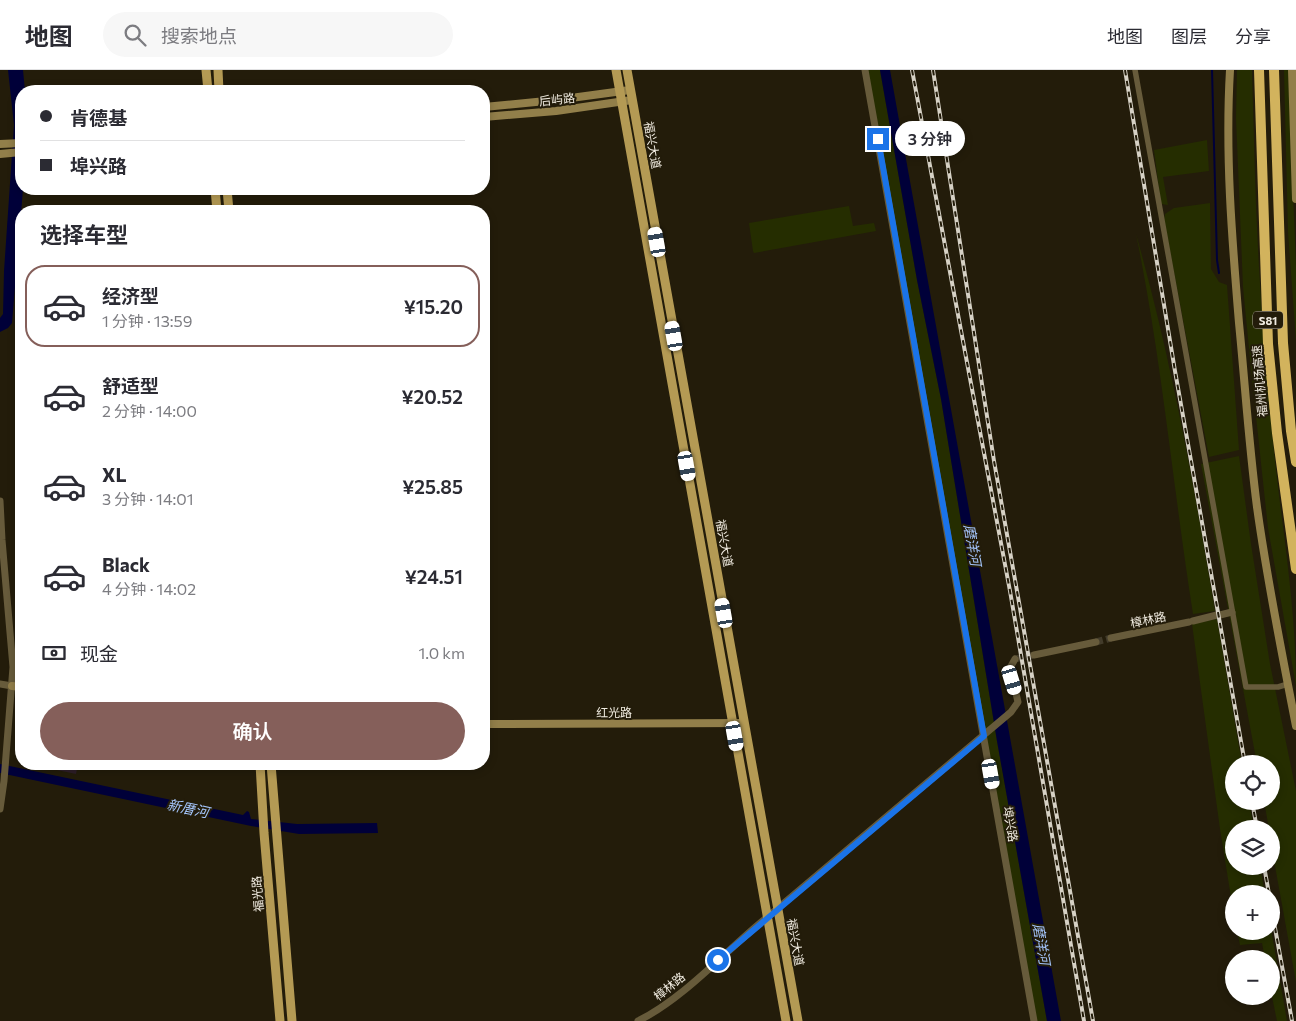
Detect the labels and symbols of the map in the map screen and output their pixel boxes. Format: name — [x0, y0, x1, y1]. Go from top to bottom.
street label: 后屿路 — [538, 90, 576, 108]
street label: 福兴大道 — [642, 120, 664, 170]
callout: 3 分钟 — [896, 122, 966, 156]
route end — [867, 128, 889, 150]
car — [647, 226, 666, 258]
road number: S81 — [1253, 312, 1283, 328]
car — [664, 320, 683, 352]
street label: 福州机场高速 — [1249, 345, 1269, 417]
car — [677, 450, 696, 482]
street label: 福兴大道 — [714, 518, 736, 568]
water label: 磨洋河 — [961, 523, 986, 570]
car — [714, 597, 733, 629]
street label: 樟林路 — [1129, 608, 1167, 630]
car — [1000, 663, 1023, 697]
street label: 红光路 — [596, 705, 632, 719]
car — [725, 720, 744, 752]
car — [981, 758, 1000, 790]
water label: 新厝河 — [166, 795, 213, 821]
street label: 埠兴路 — [1001, 805, 1021, 843]
street label: 福光路 — [248, 875, 266, 913]
street label: 福兴大道 — [785, 917, 807, 967]
water label: 磨洋河 — [1030, 922, 1055, 969]
route start — [707, 949, 729, 971]
street label: 樟林路 — [651, 969, 687, 1003]

